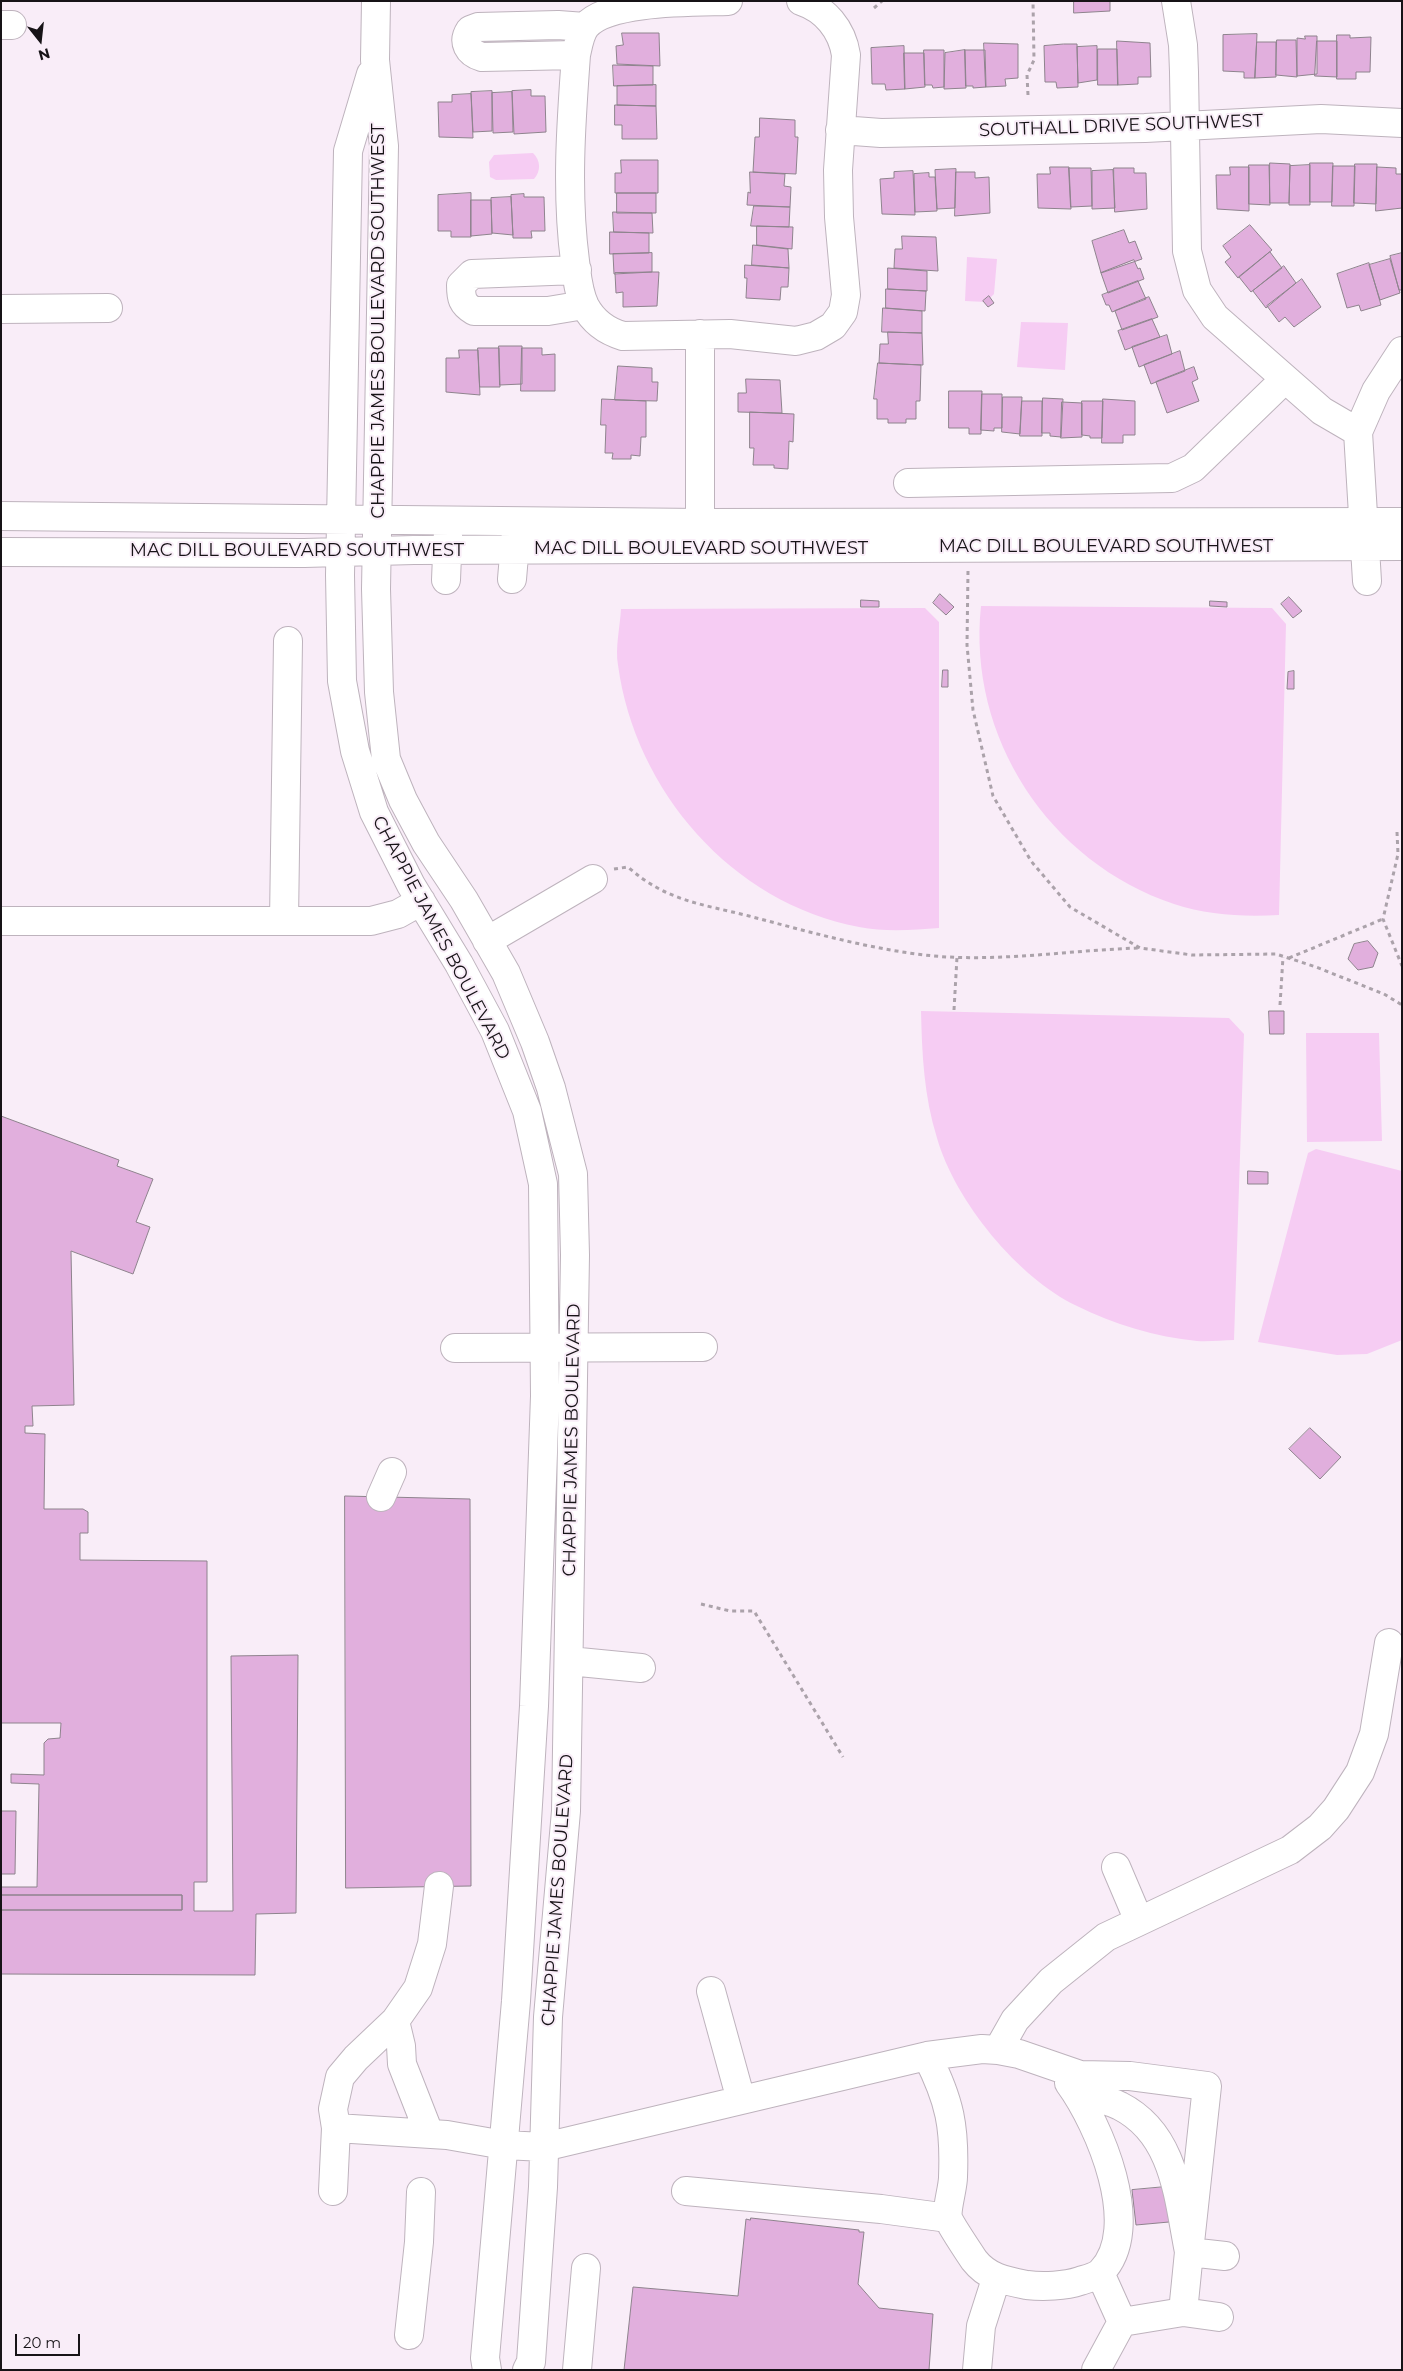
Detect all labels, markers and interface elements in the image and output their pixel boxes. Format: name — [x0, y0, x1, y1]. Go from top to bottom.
north arrow — [15, 15, 65, 65]
text: N — [36, 44, 52, 65]
street label: SOUTHALL DRIVE SOUTHWEST — [979, 110, 1263, 142]
street label: CHAPPIE JAMES BOULEVARD SOUTHWEST — [368, 123, 390, 519]
street label: MAC DILL BOULEVARD SOUTHWEST — [939, 536, 1273, 558]
street label: MAC DILL BOULEVARD SOUTHWEST — [534, 538, 868, 560]
street label: MAC DILL BOULEVARD SOUTHWEST — [130, 540, 464, 562]
street label: CHAPPIE JAMES BOULEVARD — [367, 813, 515, 1063]
street label: CHAPPIE JAMES BOULEVARD — [559, 1303, 585, 1577]
street label: CHAPPIE JAMES BOULEVARD — [538, 1753, 578, 2027]
scale bar — [18, 2324, 82, 2356]
text: 20 m — [23, 2333, 61, 2352]

